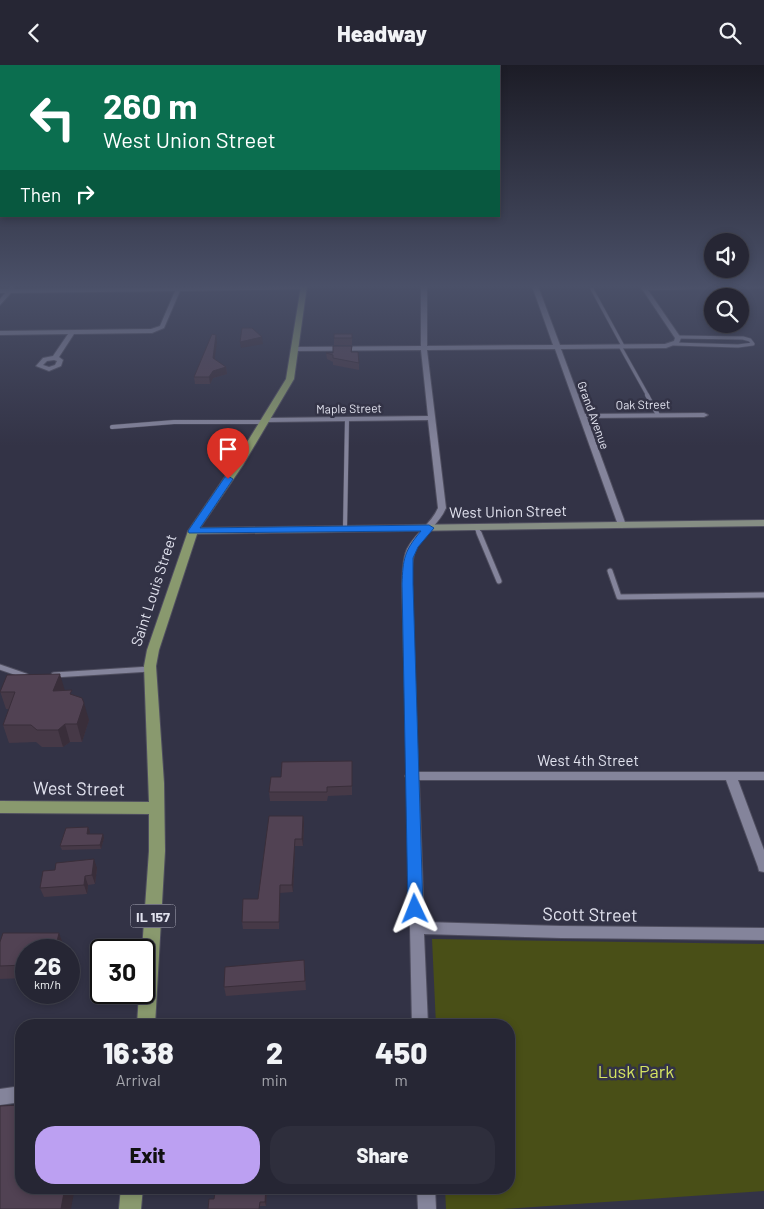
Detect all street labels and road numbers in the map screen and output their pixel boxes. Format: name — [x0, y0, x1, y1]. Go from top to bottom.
street label: Grand Avenue — [575, 379, 613, 451]
street label: Oak Street — [616, 397, 670, 411]
street label: Maple Street — [316, 400, 382, 416]
street label: West Union Street — [449, 501, 567, 521]
street label: Saint Louis Street — [126, 532, 180, 648]
street label: West 4th Street — [537, 751, 639, 769]
street label: West Street — [33, 776, 125, 800]
street label: Scott Street — [542, 902, 638, 926]
road number: IL 157 — [130, 904, 176, 927]

